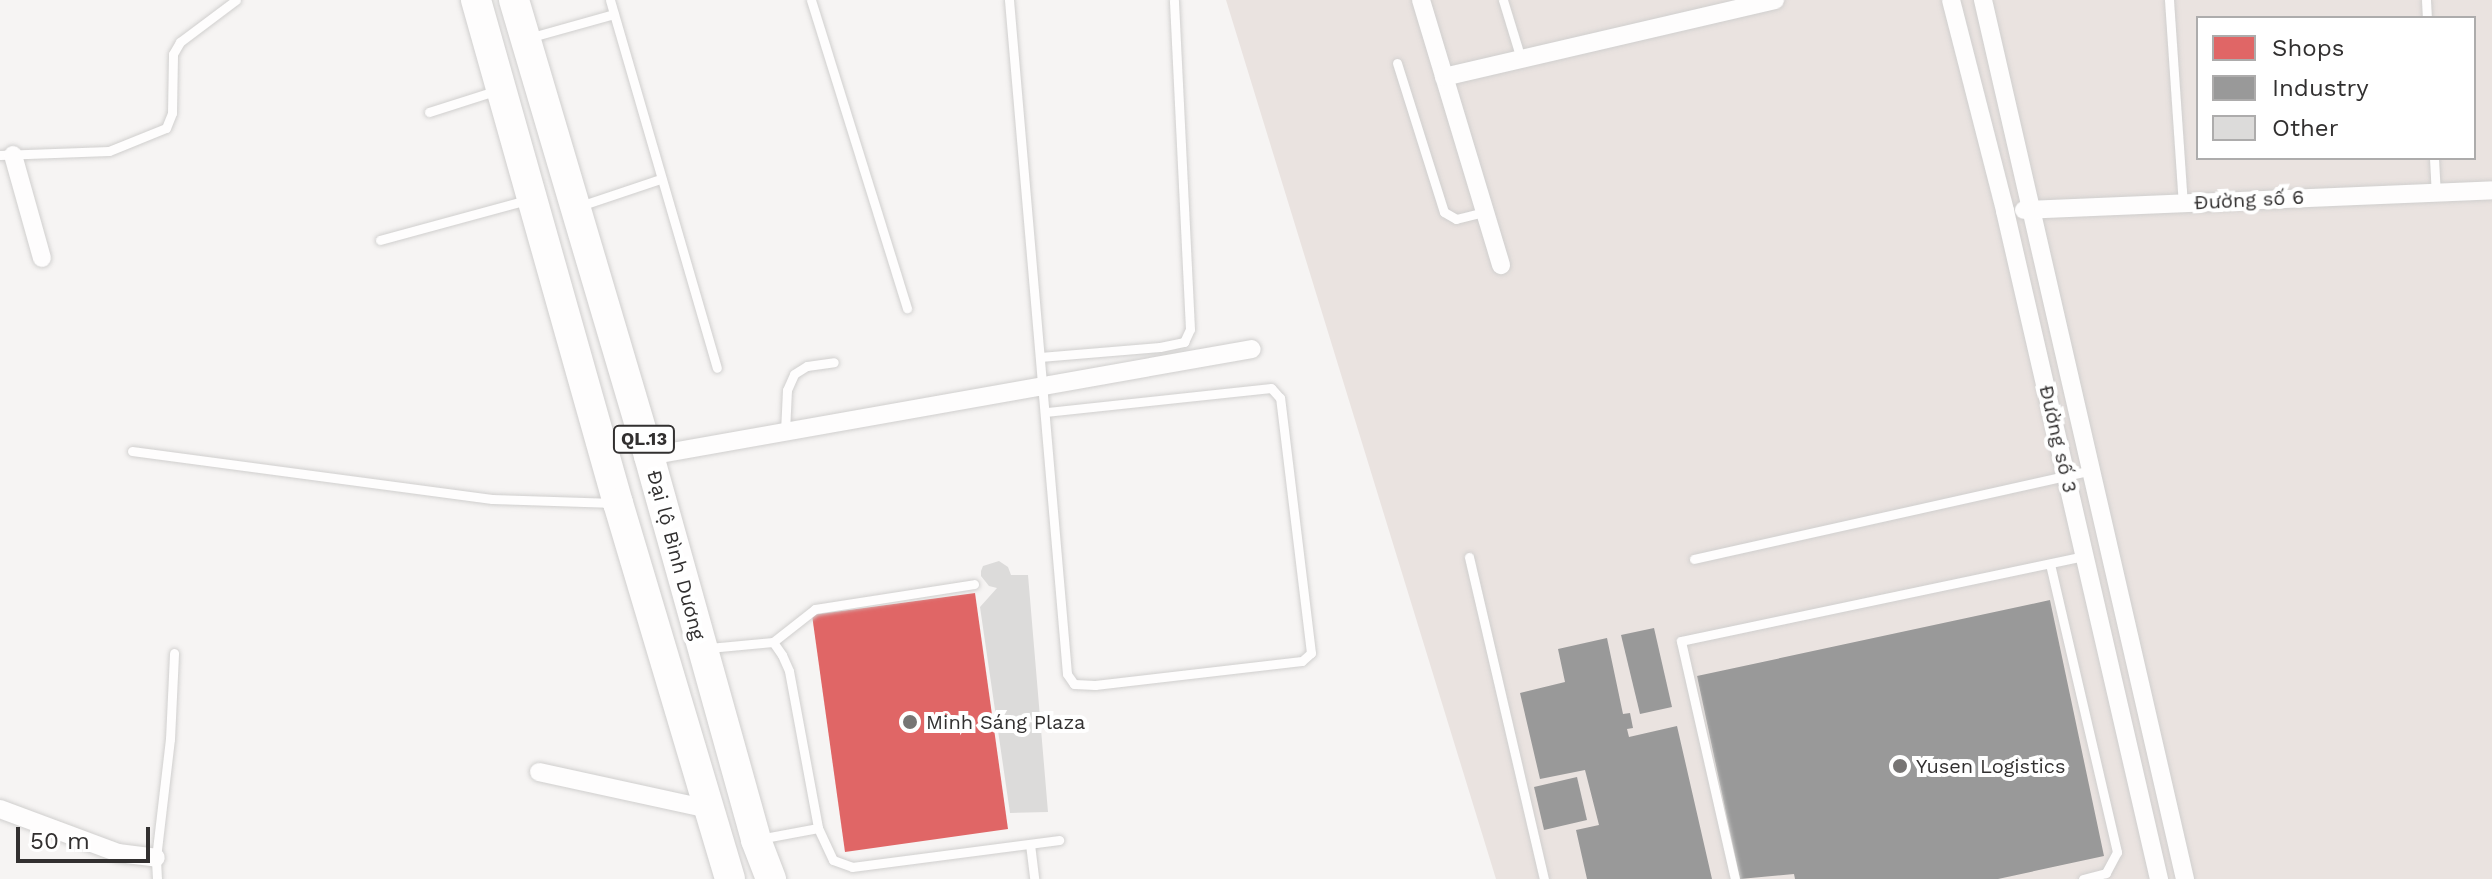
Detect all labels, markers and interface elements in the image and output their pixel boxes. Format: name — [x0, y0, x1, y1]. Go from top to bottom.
legend — [2196, 16, 2476, 160]
text: Shops — [2272, 34, 2344, 62]
text: Industry — [2272, 74, 2369, 102]
text: Other — [2272, 114, 2339, 142]
street label: Đường số 6 — [2193, 185, 2305, 215]
street label: Đường số 3 — [2034, 383, 2082, 495]
road number: QL.13 — [612, 425, 676, 453]
street label: Đại lộ Bình Dương — [642, 467, 710, 643]
place label: Minh Sáng Plaza — [926, 710, 1085, 734]
marker: Minh Sáng Plaza — [901, 713, 919, 731]
place label: Yusen Logistics — [1916, 754, 2066, 778]
marker: Yusen Logistics — [1891, 757, 1909, 775]
scale bar — [20, 811, 154, 861]
text: 50 m — [30, 827, 90, 855]

